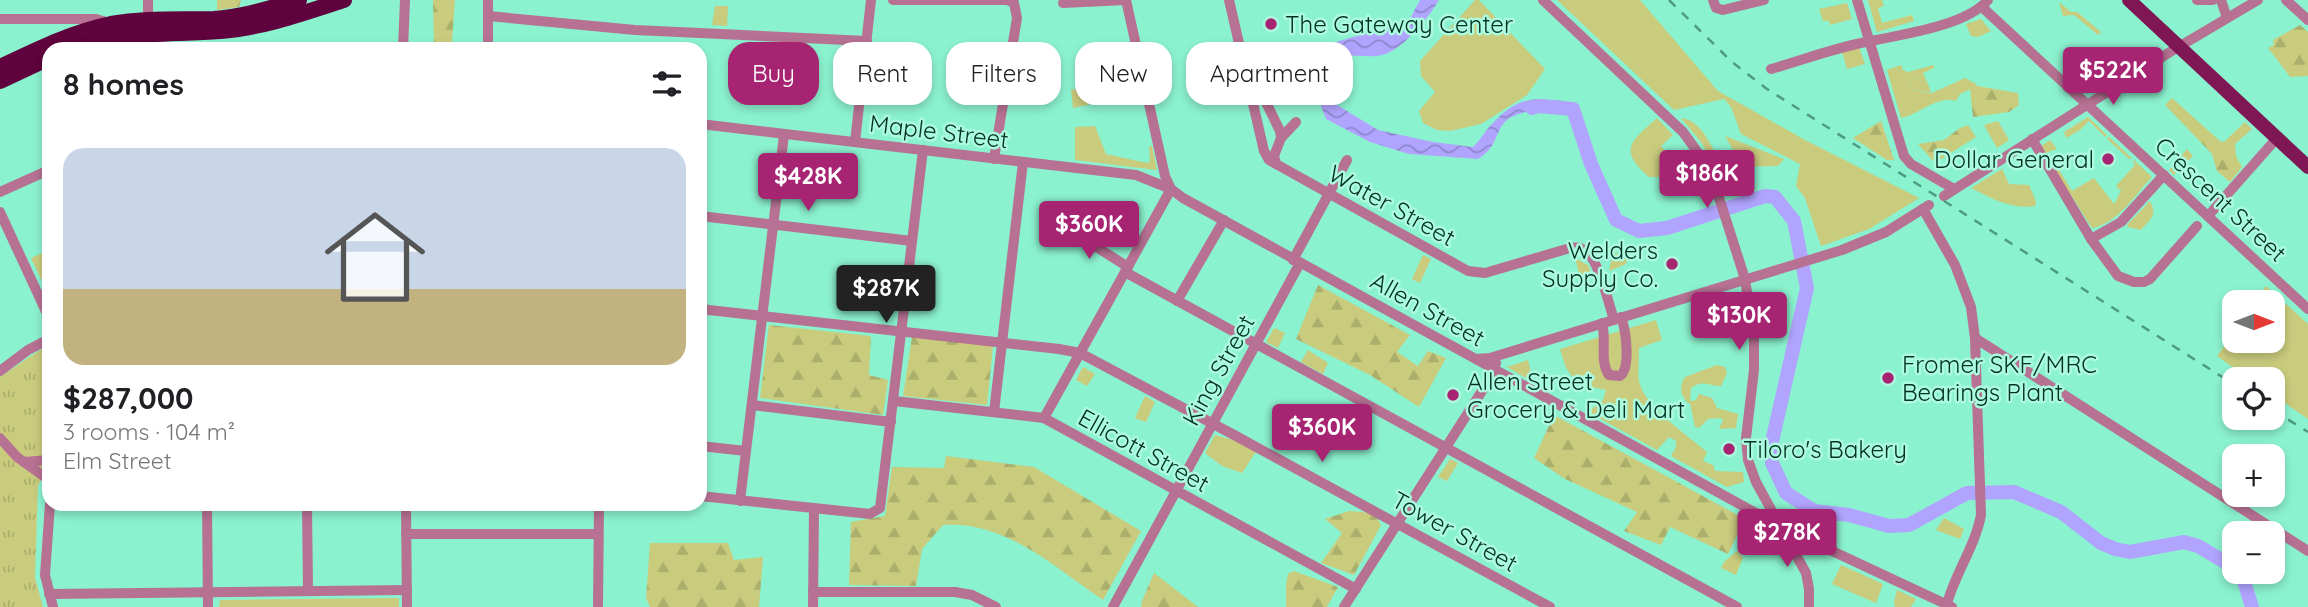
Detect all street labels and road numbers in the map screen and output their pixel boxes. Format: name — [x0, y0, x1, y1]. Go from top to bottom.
street label: Maple Street — [868, 108, 1010, 154]
street label: Crescent Street — [2149, 130, 2293, 268]
street label: Water Street — [1323, 158, 1461, 252]
street label: Allen Street — [1366, 265, 1490, 353]
street label: King Street — [1175, 309, 1261, 431]
street label: Ellicott Street — [1073, 402, 1215, 498]
street label: Tower Street — [1387, 484, 1523, 578]

